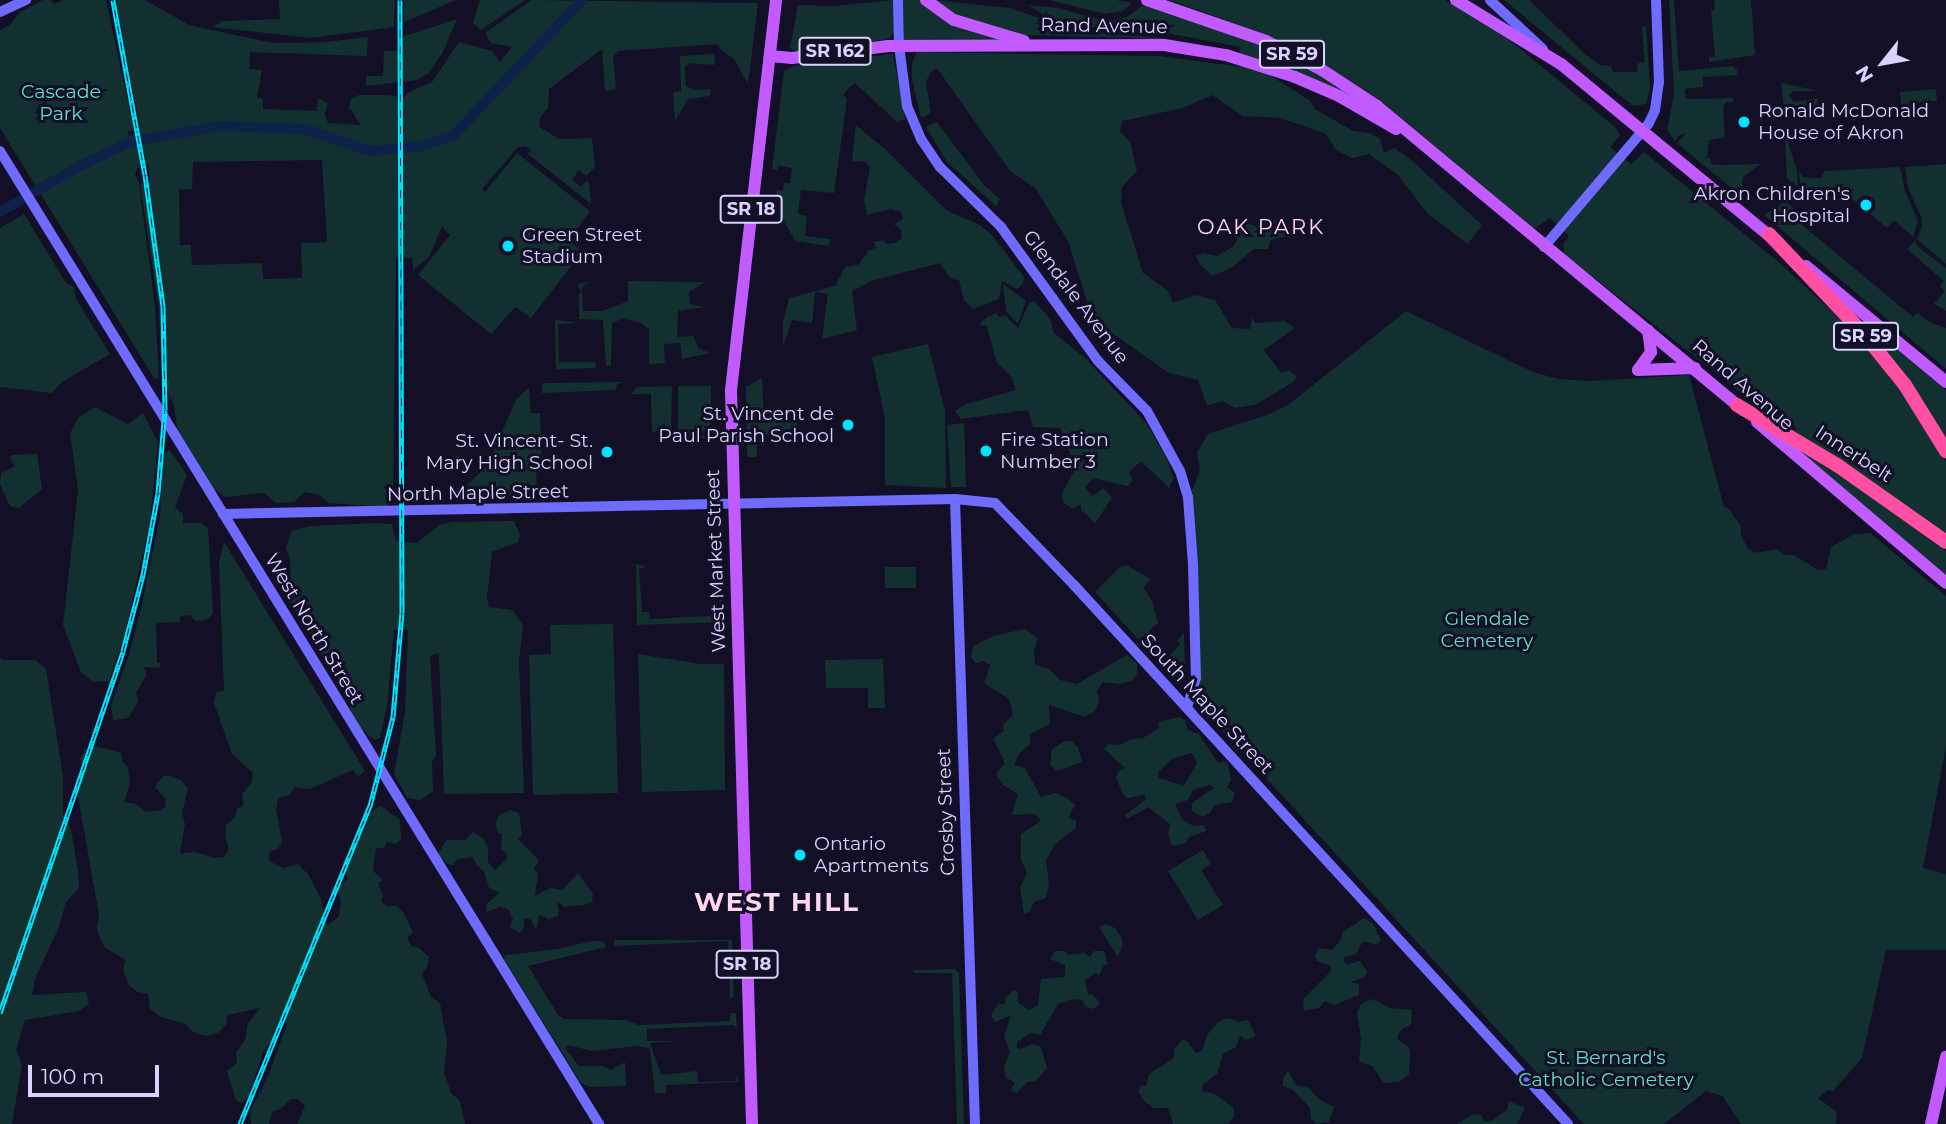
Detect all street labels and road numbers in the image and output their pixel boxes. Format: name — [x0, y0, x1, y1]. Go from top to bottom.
street label: Rand Avenue — [1040, 13, 1168, 39]
road number: SR 162 — [798, 36, 872, 66]
road number: SR 59 — [1259, 40, 1325, 68]
road number: SR 18 — [720, 194, 782, 224]
street label: Glendale Avenue — [1018, 226, 1134, 368]
road number: SR 59 — [1833, 322, 1899, 350]
street label: Rand Avenue — [1687, 335, 1799, 435]
street label: Innerbelt — [1811, 421, 1897, 487]
street label: West Market Street — [701, 469, 731, 653]
street label: North Maple Street — [387, 480, 569, 506]
street label: West North Street — [260, 550, 368, 708]
street label: South Maple Street — [1136, 629, 1278, 779]
street label: Crosby Street — [932, 748, 960, 876]
road number: SR 18 — [716, 950, 778, 979]

